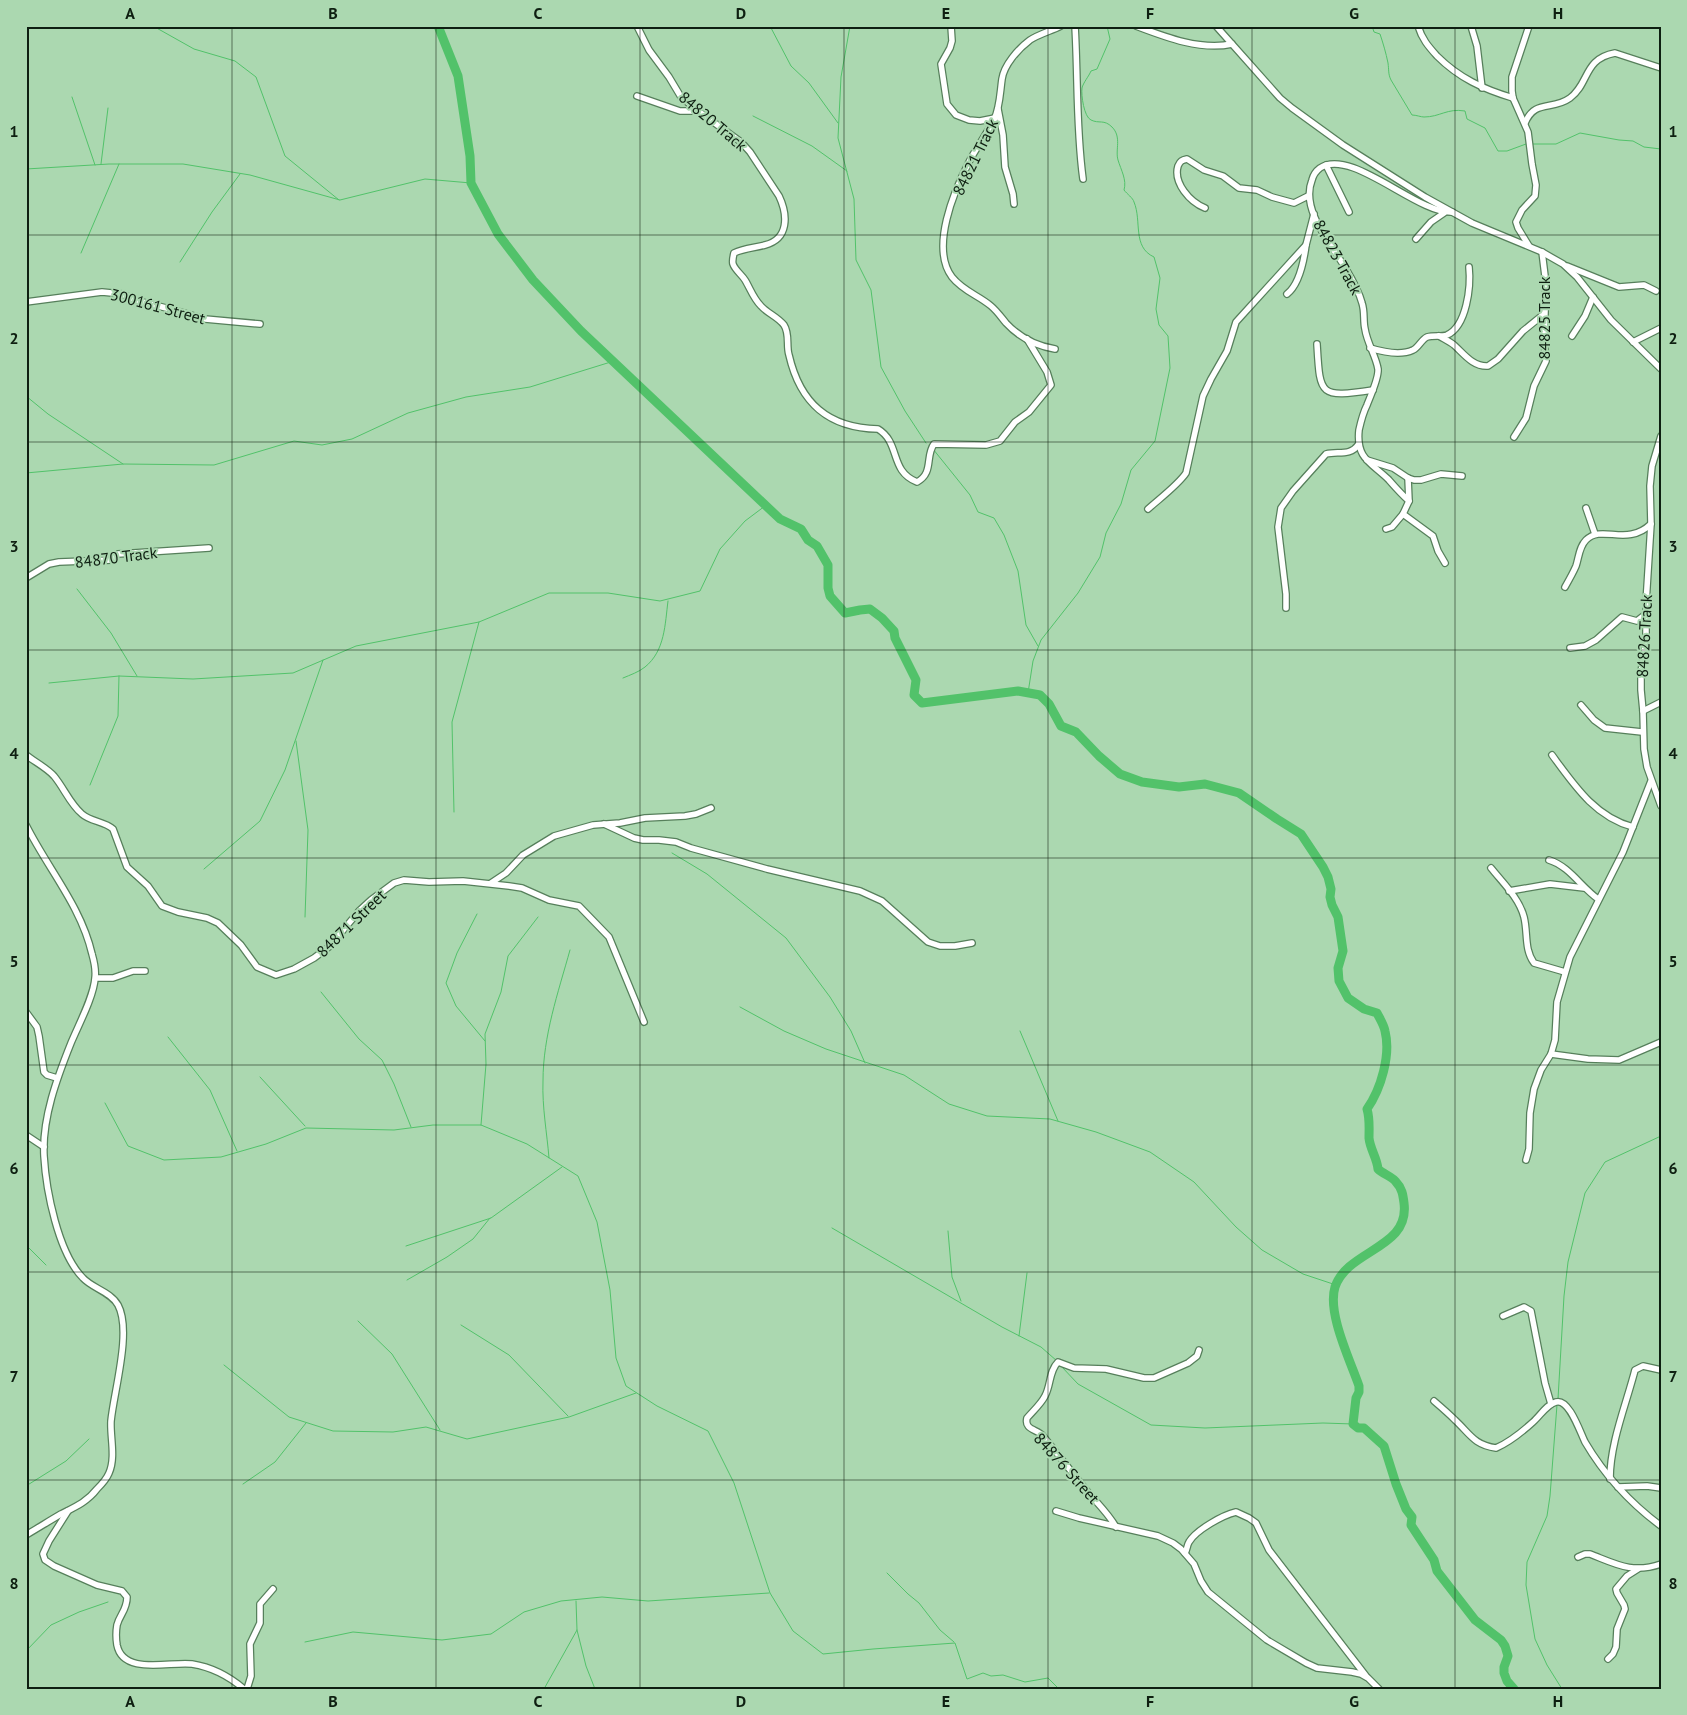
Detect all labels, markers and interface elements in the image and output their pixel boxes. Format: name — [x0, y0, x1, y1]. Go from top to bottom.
text: A — [125, 3, 135, 23]
text: B — [328, 3, 338, 23]
text: C — [534, 3, 543, 23]
text: D — [736, 3, 746, 23]
text: E — [942, 3, 950, 23]
text: F — [1146, 3, 1154, 23]
text: G — [1349, 3, 1359, 23]
text: H — [1553, 3, 1563, 23]
street label: 84820 Track — [675, 87, 751, 155]
street label: 84821 Track — [948, 115, 1002, 199]
text: 1 — [9, 121, 19, 141]
text: 1 — [1668, 121, 1678, 141]
street label: 84823 Track — [1309, 216, 1367, 298]
street label: 84825 Track — [1534, 276, 1554, 359]
street label: 300161 Street — [108, 284, 208, 328]
text: 2 — [9, 328, 19, 348]
text: 2 — [1668, 328, 1678, 348]
text: 3 — [9, 536, 19, 556]
text: 3 — [1668, 536, 1678, 556]
street label: 84870 Track — [74, 542, 159, 572]
street label: 84826 Track — [1632, 594, 1656, 678]
text: 4 — [9, 743, 19, 763]
text: 4 — [1668, 743, 1678, 763]
street label: 84871 Street — [312, 885, 390, 961]
text: 5 — [9, 951, 19, 971]
text: 5 — [1668, 951, 1678, 971]
text: 6 — [9, 1158, 19, 1178]
text: 6 — [1668, 1158, 1678, 1178]
text: 7 — [9, 1366, 19, 1386]
text: 7 — [1668, 1366, 1678, 1386]
street label: 84876 Street — [1030, 1428, 1105, 1508]
text: 8 — [9, 1573, 19, 1593]
text: 8 — [1668, 1573, 1678, 1593]
text: A — [125, 1691, 135, 1711]
text: B — [328, 1691, 338, 1711]
text: C — [534, 1691, 543, 1711]
text: D — [736, 1691, 746, 1711]
text: E — [942, 1691, 950, 1711]
text: F — [1146, 1691, 1154, 1711]
text: G — [1349, 1691, 1359, 1711]
text: H — [1553, 1691, 1563, 1711]

